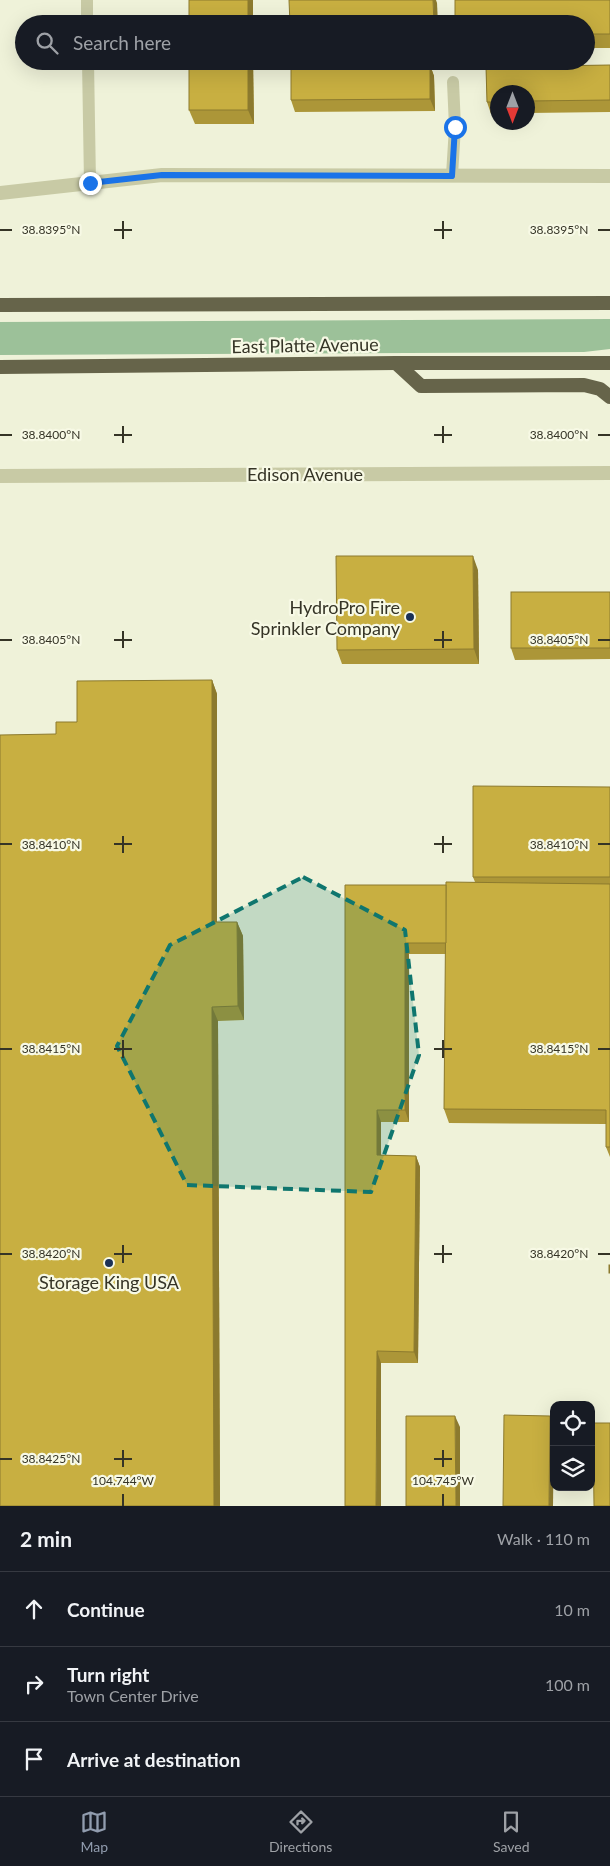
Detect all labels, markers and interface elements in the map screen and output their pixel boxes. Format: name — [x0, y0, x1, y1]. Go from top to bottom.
search box — [15, 15, 595, 70]
icon: search — [33, 29, 61, 57]
text: Search here — [73, 31, 171, 54]
north arrow — [490, 85, 535, 130]
route start — [444, 116, 467, 139]
route end — [79, 172, 102, 195]
text: 38.8395°N — [22, 222, 80, 237]
text: 38.8395°N — [530, 222, 588, 237]
street label: East Platte Avenue — [231, 333, 379, 357]
text: 38.8400°N — [22, 427, 80, 442]
text: 38.8400°N — [530, 427, 588, 442]
street label: Edison Avenue — [247, 463, 363, 485]
place label: HydroPro Fire Sprinkler Company — [251, 596, 401, 639]
marker: HydroPro Fire Sprinkler Company — [404, 611, 416, 623]
text: 38.8405°N — [22, 632, 80, 647]
text: 38.8405°N — [530, 632, 588, 647]
text: 38.8410°N — [22, 837, 80, 852]
text: 38.8410°N — [530, 837, 588, 852]
text: 38.8415°N — [22, 1041, 80, 1056]
text: 38.8415°N — [530, 1041, 588, 1056]
text: 38.8420°N — [22, 1246, 80, 1261]
text: 38.8420°N — [530, 1246, 588, 1261]
marker: Storage King USA — [103, 1257, 115, 1269]
place label: Storage King USA — [39, 1271, 180, 1293]
map controls — [550, 1401, 595, 1491]
button: locate — [550, 1401, 595, 1446]
button: layers — [550, 1446, 595, 1491]
text: 38.8425°N — [22, 1451, 80, 1466]
text: 104.744°W — [92, 1473, 155, 1488]
text: 104.745°W — [412, 1473, 475, 1488]
text: 2 min — [20, 1526, 72, 1551]
text: Walk · 110 m — [497, 1529, 590, 1548]
icon: ahead — [20, 1595, 48, 1623]
text: Continue — [67, 1598, 145, 1621]
text: 10 m — [554, 1600, 590, 1619]
text: Turn right — [67, 1663, 149, 1686]
icon: right — [20, 1670, 48, 1698]
text: 100 m — [545, 1675, 590, 1694]
text: Town Center Drive — [67, 1686, 199, 1705]
icon: arrive — [20, 1745, 48, 1773]
text: Arrive at destination — [67, 1748, 240, 1771]
tab: Map — [80, 1808, 108, 1855]
tab: Directions — [269, 1808, 332, 1855]
tab: Saved — [493, 1808, 530, 1855]

